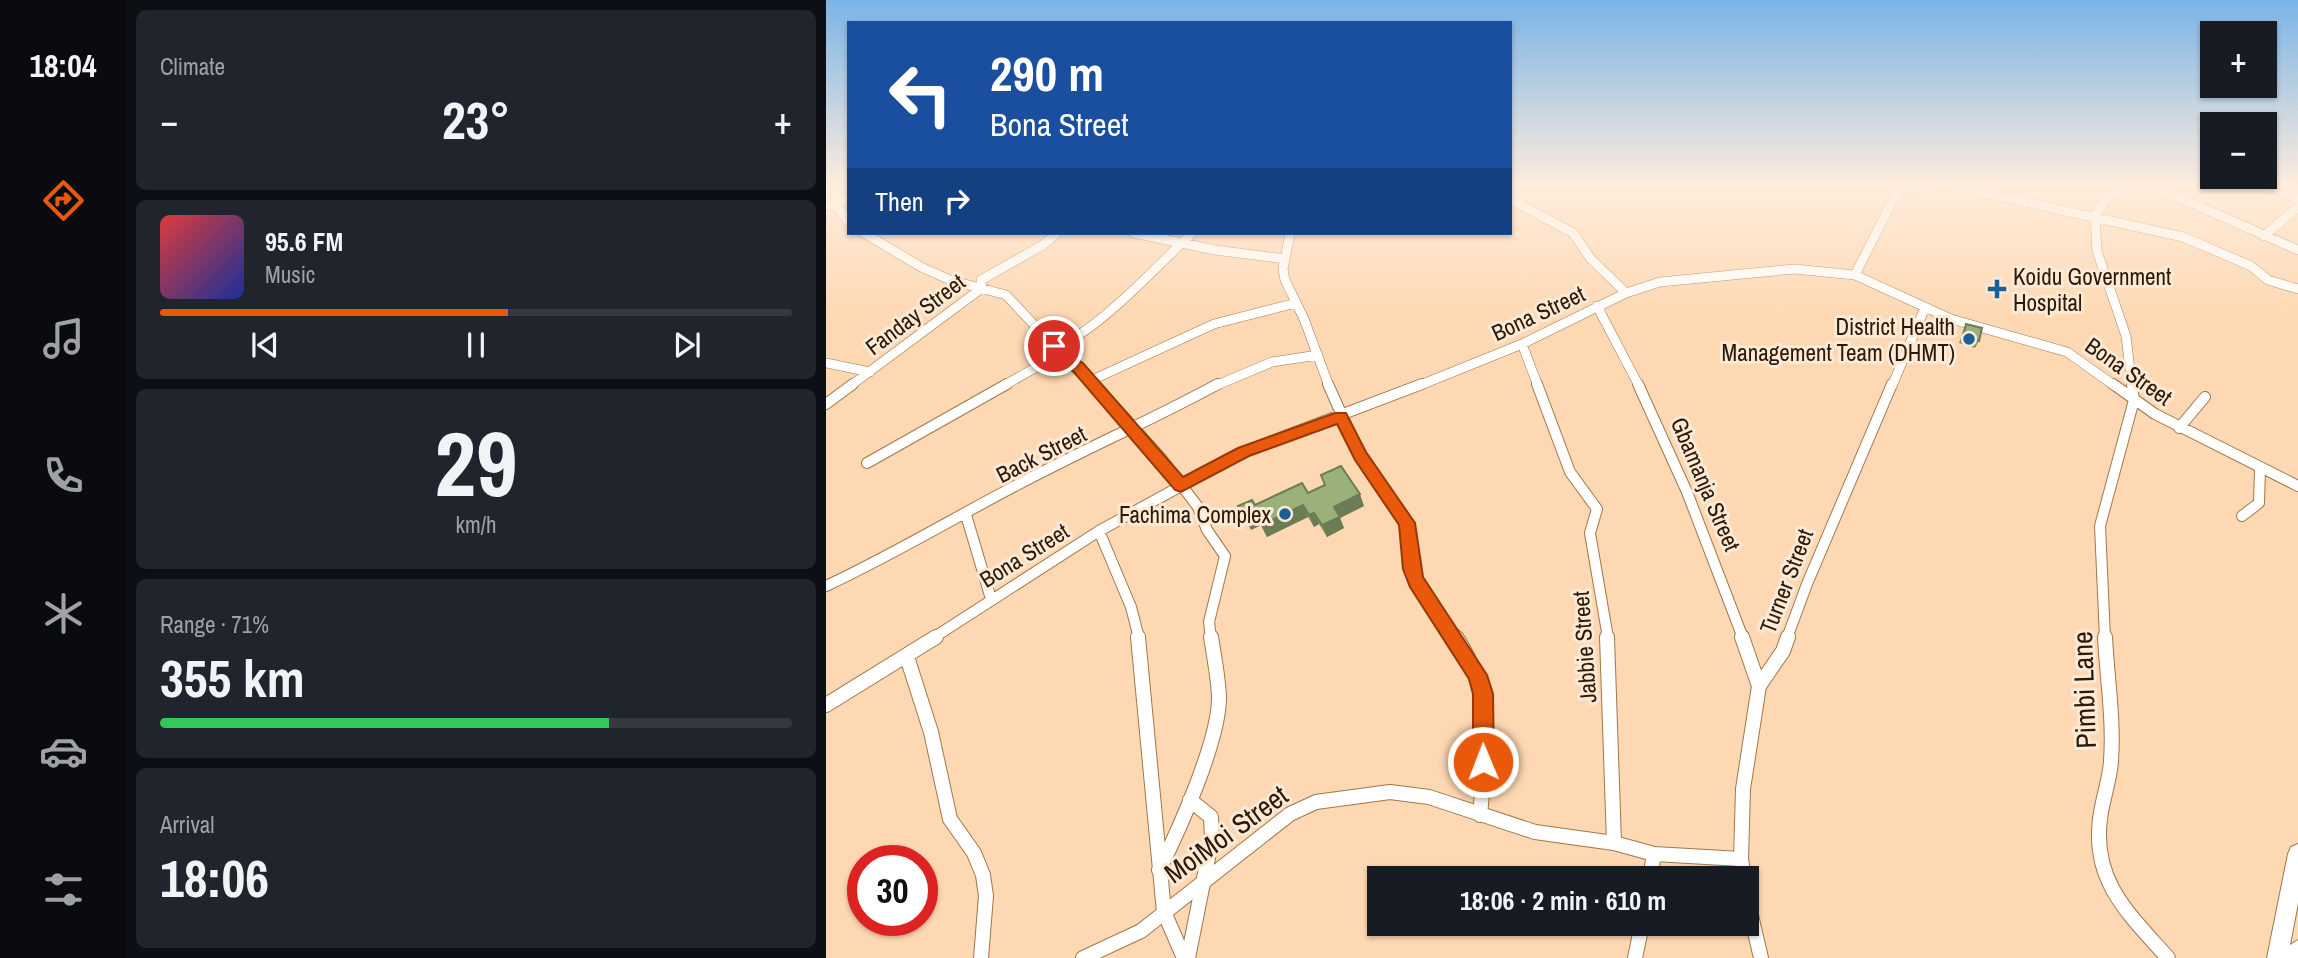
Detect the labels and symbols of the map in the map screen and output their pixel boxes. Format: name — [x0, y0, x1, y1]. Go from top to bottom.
place label: Koidu Government Hospital — [2013, 261, 2171, 318]
street label: Fanday Street — [859, 266, 971, 362]
street label: Bona Street — [1486, 278, 1590, 348]
marker: Koidu Government Hospital — [1987, 279, 2007, 299]
place label: District Health Management Team (DHMT) — [1722, 311, 1955, 368]
pin — [1024, 316, 1084, 376]
street label: Bona Street — [2079, 330, 2179, 412]
marker: District Health Management Team (DHMT) — [1961, 331, 1977, 347]
street label: Gbamanja Street — [1664, 412, 1748, 556]
street label: Back Street — [991, 418, 1091, 490]
place label: Fachima Complex — [1119, 499, 1272, 530]
marker: Fachima Complex — [1277, 506, 1293, 522]
street label: Bona Street — [974, 515, 1074, 595]
street label: Turner Street — [1752, 524, 1820, 638]
street label: Jabbie Street — [1565, 590, 1603, 704]
street label: Pimbi Lane — [2063, 631, 2105, 749]
position arrow — [1446, 725, 1520, 799]
street label: MoiMoi Street — [1157, 776, 1295, 892]
speed limit sign: 30 — [847, 845, 938, 936]

